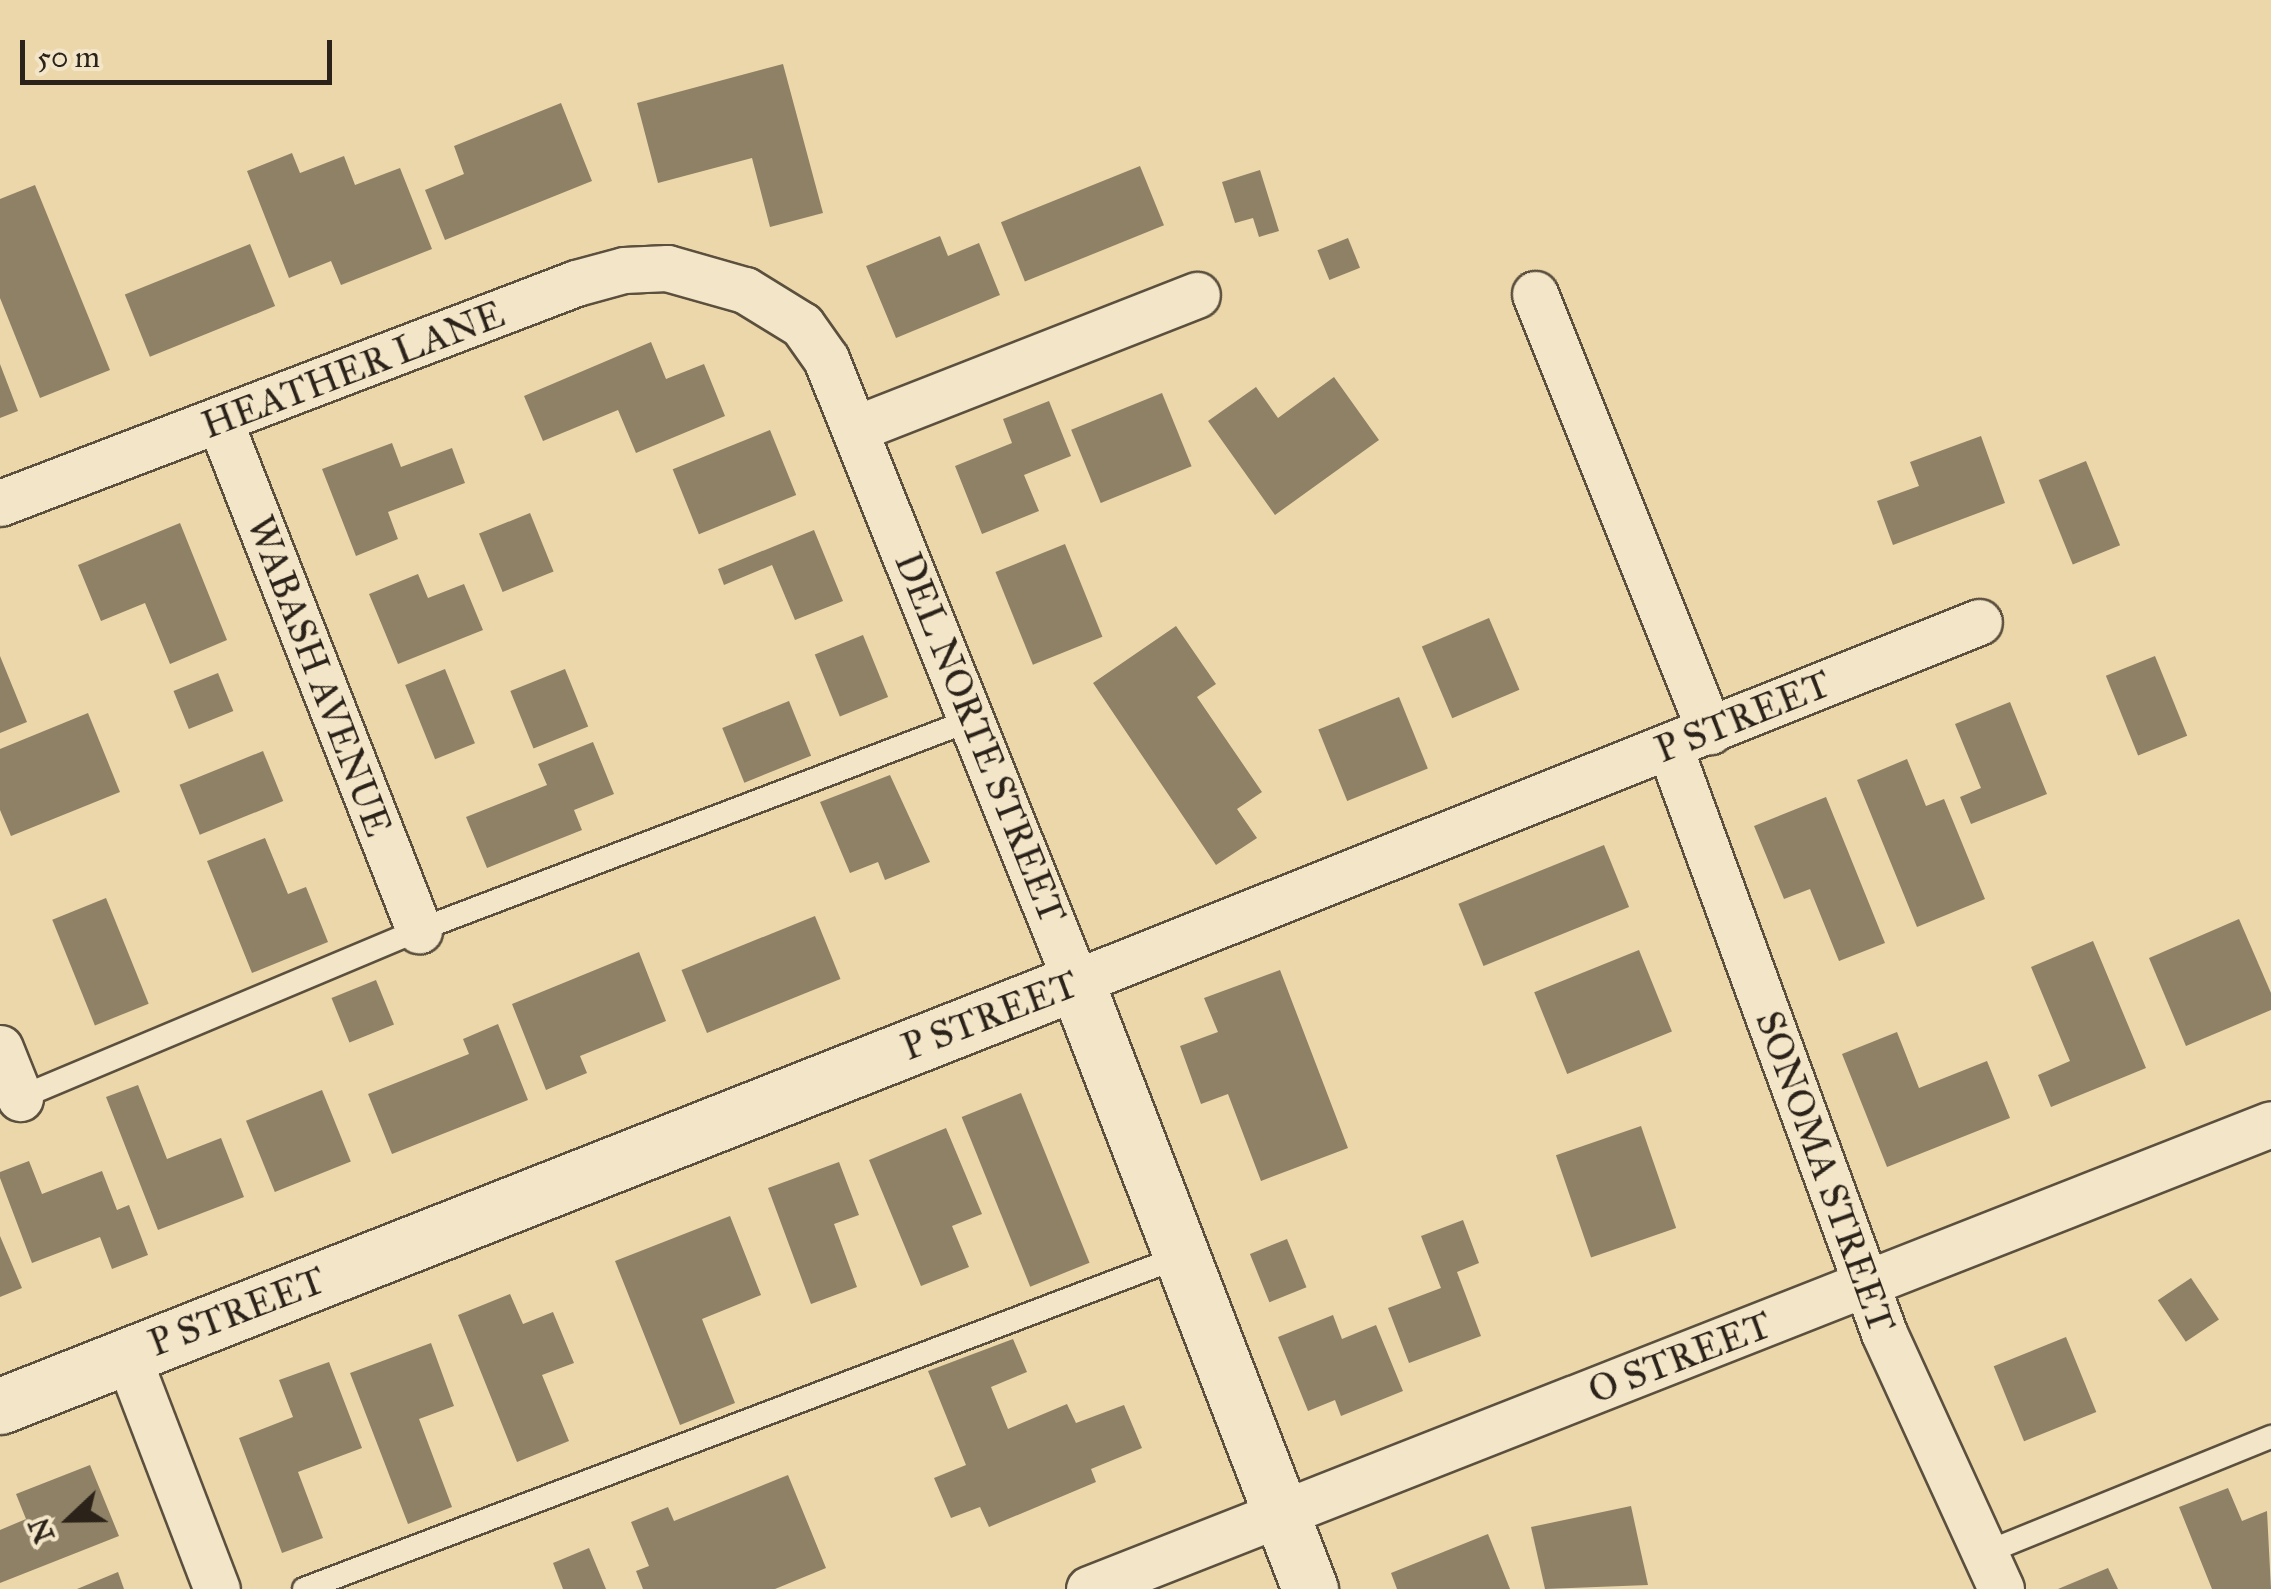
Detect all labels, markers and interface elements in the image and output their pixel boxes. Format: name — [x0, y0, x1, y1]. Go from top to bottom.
scale bar — [25, 20, 338, 82]
text: 50 m — [37, 39, 100, 75]
street label: HEATHER LANE — [195, 291, 511, 449]
street label: WABASH AVENUE — [237, 509, 401, 843]
street label: DEL NORTE STREET — [885, 546, 1075, 930]
street label: P STREET — [1649, 661, 1837, 773]
street label: P STREET — [895, 962, 1085, 1070]
street label: SONOMA STREET — [1746, 1005, 1904, 1339]
street label: P STREET — [142, 1258, 332, 1366]
street label: O STREET — [1582, 1302, 1778, 1414]
north arrow — [20, 1469, 120, 1569]
text: N — [21, 1513, 62, 1548]

